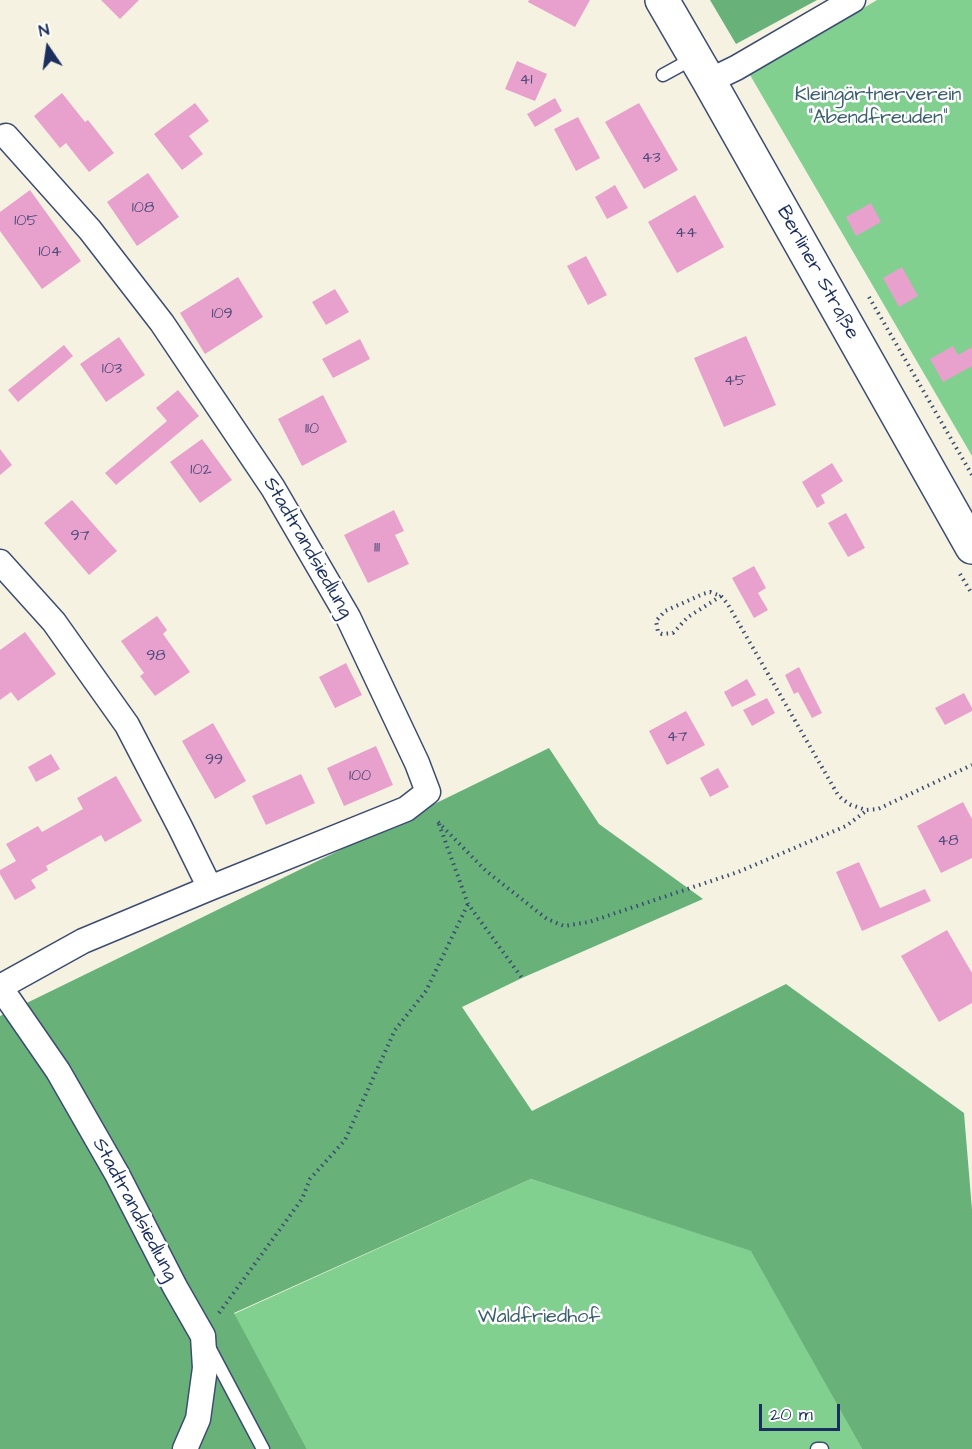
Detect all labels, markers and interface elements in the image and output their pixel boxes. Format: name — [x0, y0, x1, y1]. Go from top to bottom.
north arrow — [18, 18, 78, 78]
text: N — [37, 19, 51, 42]
house number: 41 — [520, 71, 532, 91]
park label: Kleingärtnerverein "Abendfreuden" — [795, 84, 961, 131]
house number: 43 — [641, 149, 661, 169]
house number: 108 — [132, 199, 154, 219]
street label: Berliner Straße — [770, 202, 864, 344]
house number: 105 — [14, 212, 38, 232]
house number: 44 — [675, 224, 697, 244]
house number: 104 — [38, 243, 62, 263]
house number: 109 — [211, 305, 233, 325]
house number: 103 — [102, 360, 122, 380]
house number: 45 — [724, 372, 746, 392]
house number: 110 — [305, 420, 319, 440]
house number: 102 — [190, 461, 212, 481]
street label: Stadtrandsiedlung — [257, 473, 357, 623]
house number: 97 — [71, 527, 89, 547]
house number: 111 — [374, 539, 380, 559]
house number: 98 — [146, 647, 166, 667]
house number: 47 — [667, 728, 687, 748]
house number: 99 — [205, 751, 223, 771]
house number: 100 — [349, 767, 371, 787]
house number: 48 — [937, 832, 959, 852]
street label: Stadtrandsiedlung — [86, 1134, 182, 1286]
park label: Waldfriedhof — [478, 1306, 600, 1330]
scale bar — [762, 1392, 843, 1430]
text: 20 m — [770, 1402, 813, 1427]

